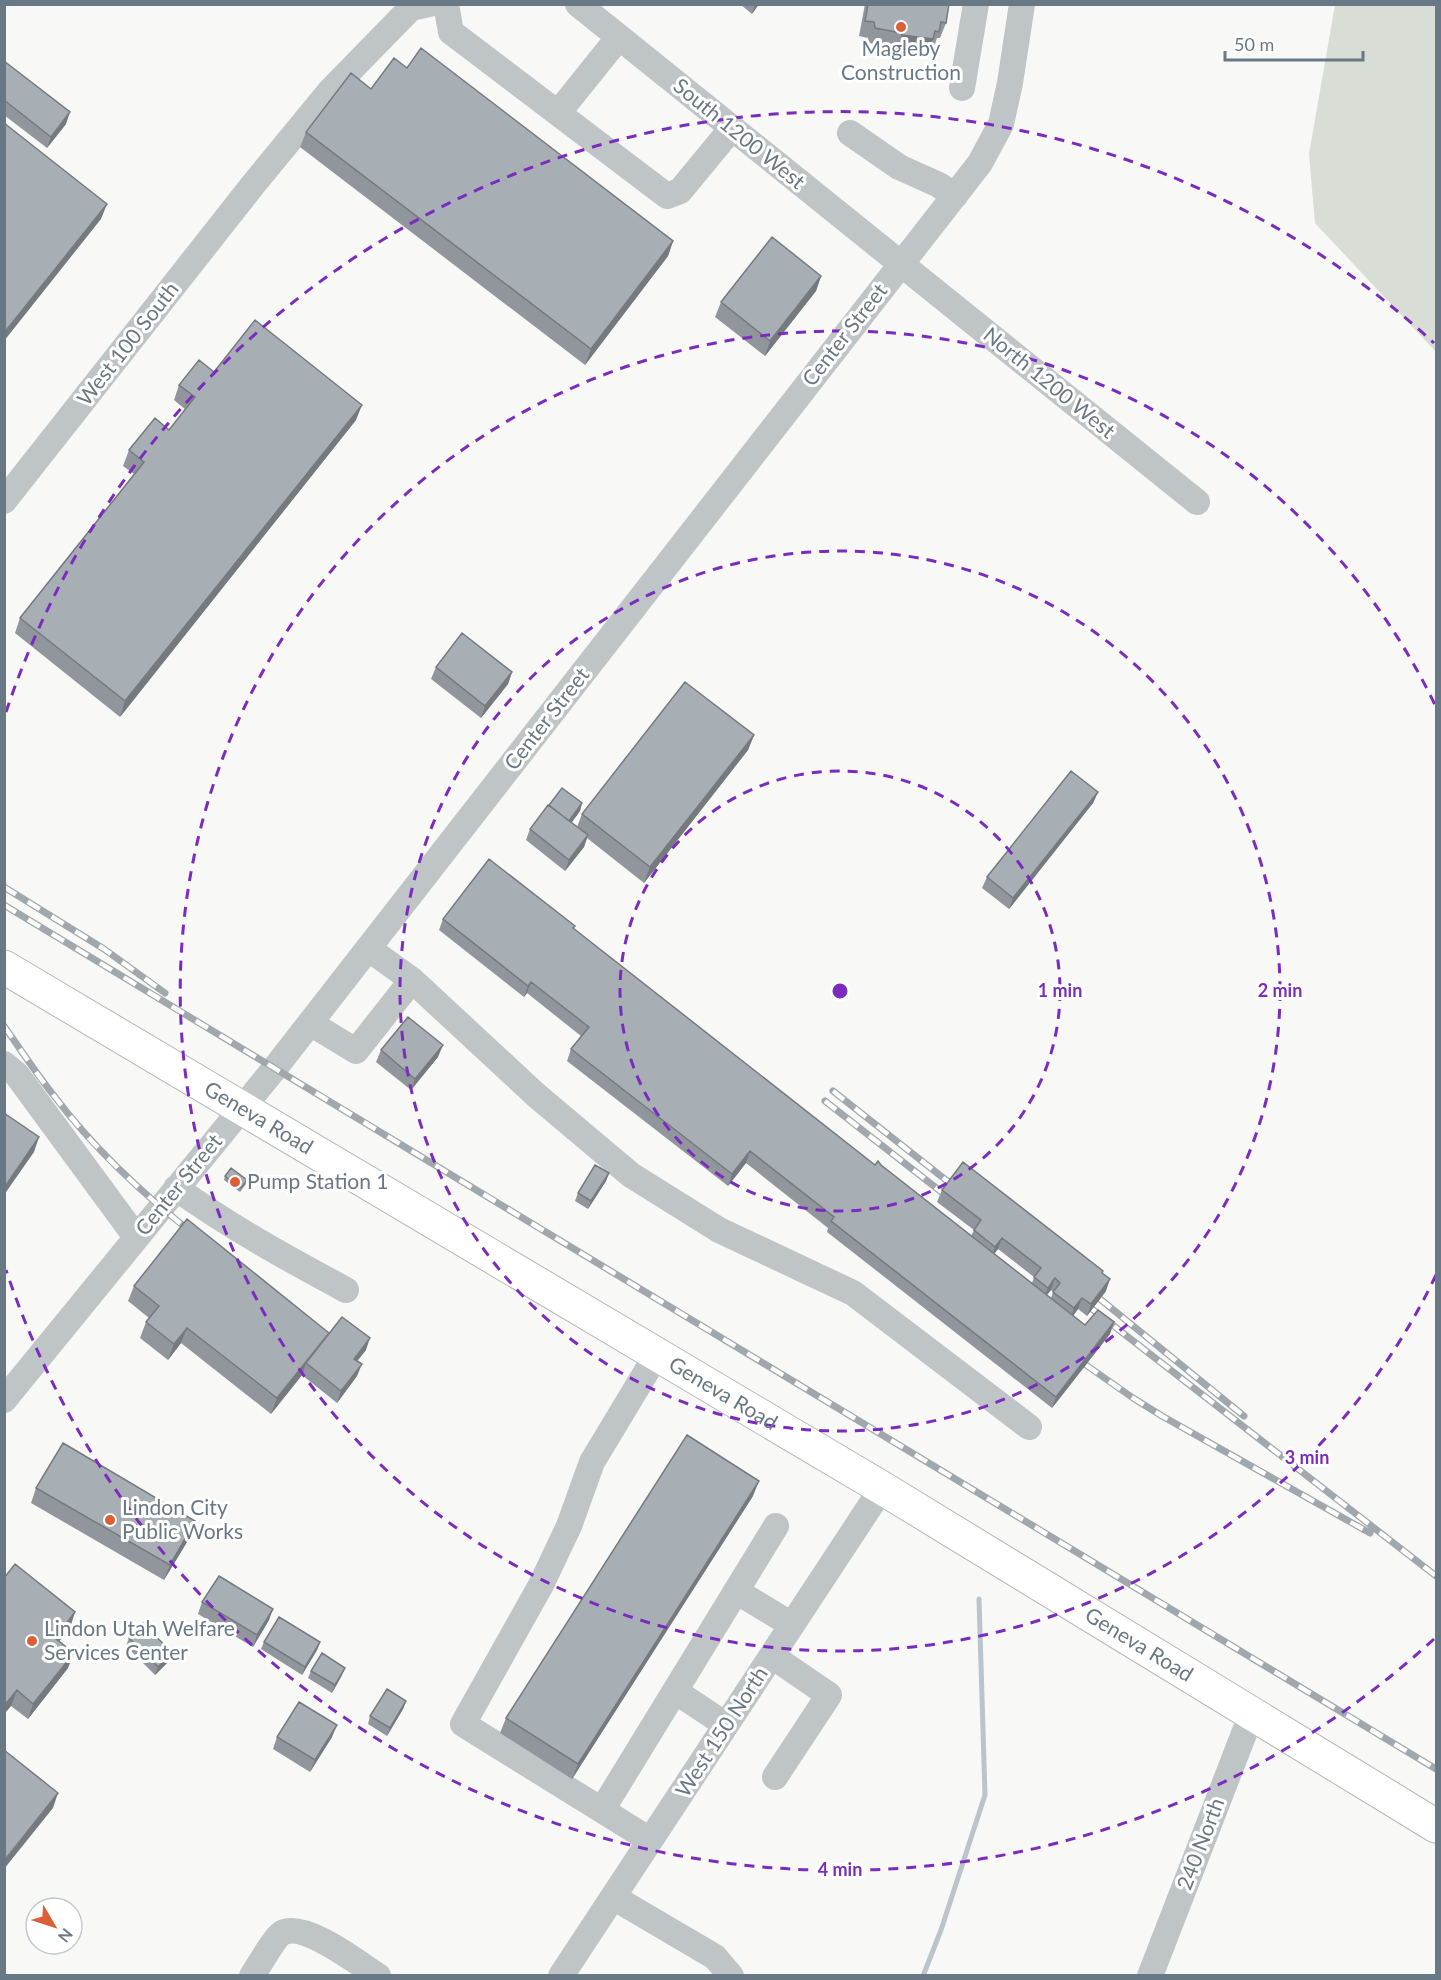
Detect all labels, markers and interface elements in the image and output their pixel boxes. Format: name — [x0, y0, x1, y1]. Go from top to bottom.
marker: Magleby Construction — [894, 20, 908, 34]
scale bar — [1225, 24, 1363, 62]
text: 50 m — [1234, 33, 1274, 55]
place label: Magleby Construction — [841, 35, 961, 84]
street label: South 1200 West — [669, 72, 811, 194]
street label: West 100 South — [71, 276, 183, 410]
street label: Center Street — [796, 278, 892, 390]
street label: North 1200 West — [979, 321, 1121, 443]
street label: Center Street — [498, 662, 594, 774]
text: 1 min — [1038, 979, 1082, 1001]
text: 2 min — [1258, 979, 1302, 1001]
centre of rings — [830, 981, 850, 1001]
street label: Geneva Road — [201, 1075, 318, 1159]
street label: Center Street — [129, 1128, 227, 1240]
place label: Pump Station 1 — [247, 1168, 389, 1193]
marker: Pump Station 1 — [228, 1175, 242, 1189]
street label: Geneva Road — [665, 1350, 783, 1434]
text: 3 min — [1285, 1446, 1329, 1468]
place label: Lindon City Public Works — [122, 1494, 243, 1543]
marker: Lindon City Public Works — [103, 1513, 117, 1527]
street label: Geneva Road — [1081, 1601, 1198, 1686]
place label: Lindon Utah Welfare Services Center — [44, 1615, 235, 1664]
marker: Lindon Utah Welfare Services Center — [25, 1634, 39, 1648]
street label: West 150 North — [669, 1661, 772, 1801]
street label: 240 North — [1171, 1794, 1229, 1893]
text: 4 min — [818, 1858, 862, 1880]
north arrow — [24, 1896, 84, 1956]
text: N — [55, 1925, 77, 1947]

